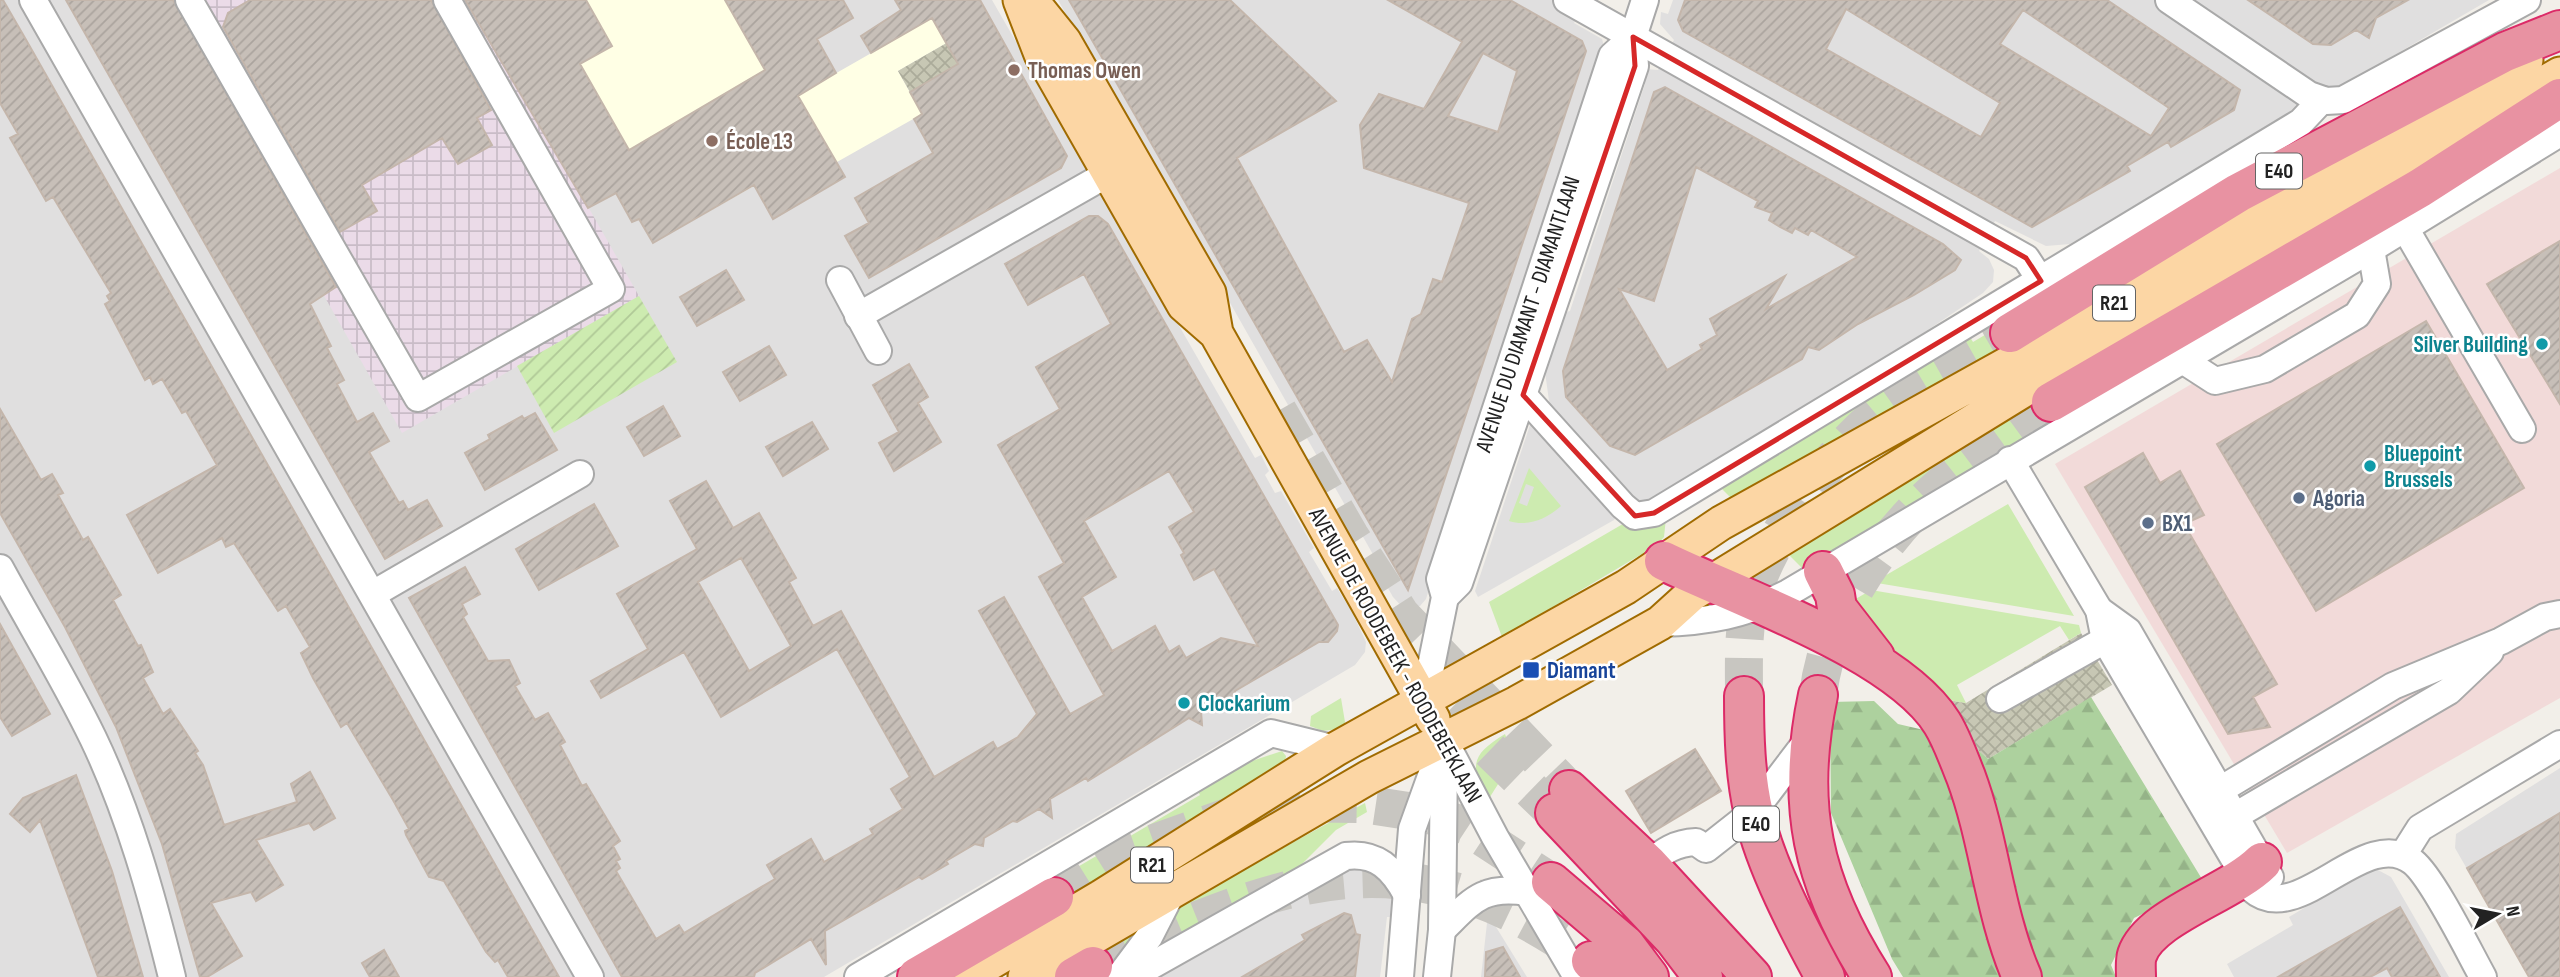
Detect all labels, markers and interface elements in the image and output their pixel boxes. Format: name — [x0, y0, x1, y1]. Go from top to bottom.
place label: Thomas Owen — [1028, 57, 1141, 85]
marker: Thomas Owen — [1006, 62, 1022, 78]
place label: École 13 — [726, 128, 793, 156]
marker: École 13 — [704, 133, 720, 149]
road number: E40 — [2256, 154, 2302, 188]
street label: AVENUE DU DIAMANT - DIAMANTLAAN — [1469, 172, 1587, 457]
road number: R21 — [2093, 286, 2135, 320]
place label: Silver Building — [2413, 331, 2528, 359]
marker: Silver Building — [2534, 336, 2550, 352]
place label: Bluepoint Brussels — [2384, 440, 2462, 494]
marker: Bluepoint Brussels — [2362, 458, 2378, 474]
place label: Agoria — [2312, 485, 2365, 513]
marker: Agoria — [2291, 490, 2307, 506]
street label: AVENUE DE ROODEBEEK - ROODEBEEKLAAN — [1302, 502, 1488, 808]
place label: BX1 — [2162, 510, 2192, 538]
marker: BX1 — [2140, 515, 2156, 531]
place label: Diamant — [1547, 657, 1616, 685]
marker: Diamant — [1521, 660, 1541, 680]
place label: Clockarium — [1198, 690, 1290, 718]
marker: Clockarium — [1176, 695, 1192, 711]
road number: E40 — [1733, 806, 1779, 842]
road number: R21 — [1131, 848, 1173, 882]
north arrow — [2462, 879, 2532, 949]
text: N — [2500, 904, 2524, 918]

